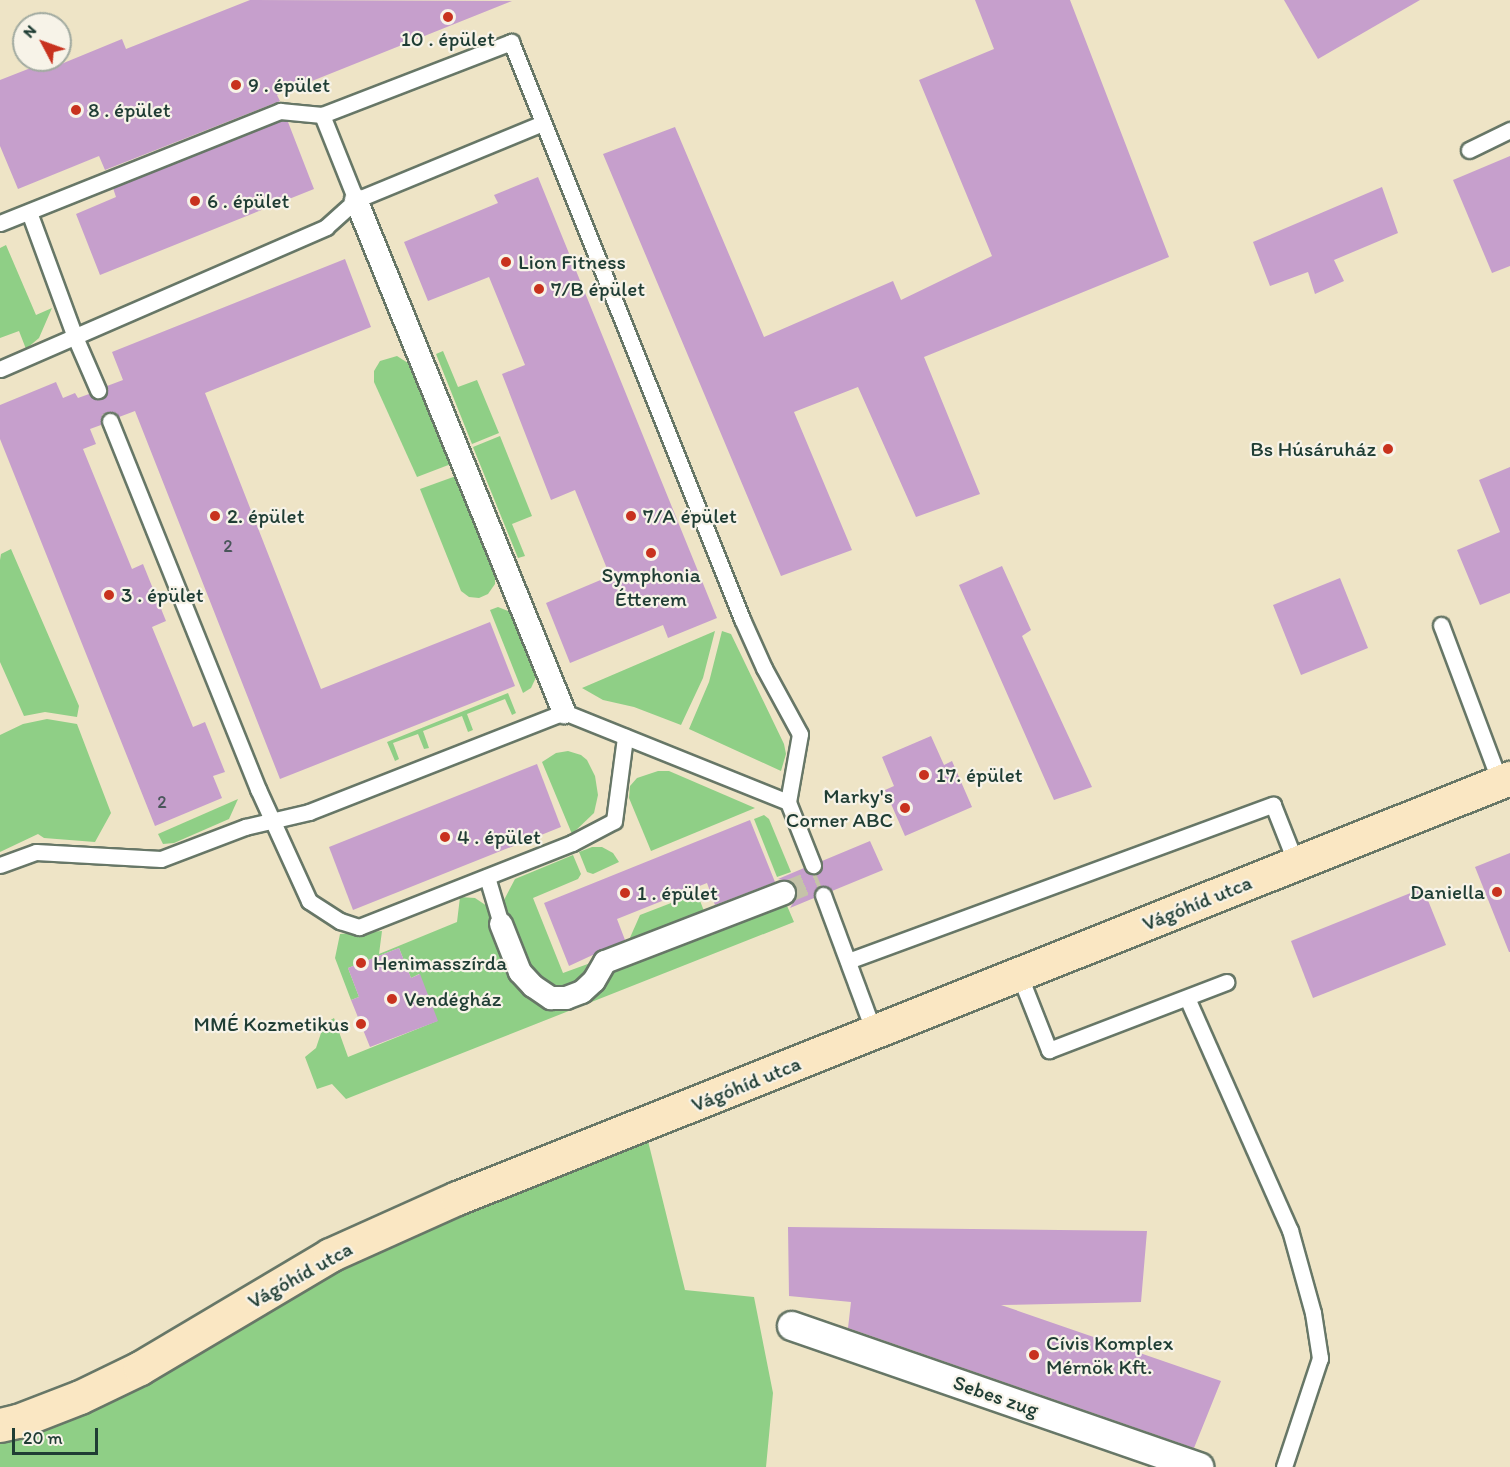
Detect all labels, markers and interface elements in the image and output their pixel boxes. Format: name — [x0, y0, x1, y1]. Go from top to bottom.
marker: 10 . épület — [441, 10, 455, 24]
north arrow — [12, 12, 72, 72]
text: N — [19, 21, 40, 41]
place label: 10 . épület — [401, 26, 495, 52]
place label: 9 . épület — [248, 72, 330, 98]
marker: 9 . épület — [229, 78, 243, 92]
place label: 8 . épület — [88, 97, 171, 123]
marker: 8 . épület — [69, 103, 83, 117]
place label: 6 . épület — [207, 188, 289, 214]
marker: 6 . épület — [188, 194, 202, 208]
place label: Lion Fitness — [518, 249, 625, 275]
marker: Lion Fitness — [499, 255, 513, 269]
place label: 7/B épület — [551, 276, 645, 302]
marker: 7/B épület — [532, 282, 546, 296]
place label: Bs Húsáruház — [1251, 436, 1376, 462]
marker: Bs Húsáruház — [1381, 442, 1395, 456]
place label: 2. épület — [227, 503, 305, 529]
place label: 7/A épület — [643, 503, 737, 529]
marker: 2. épület — [208, 509, 222, 523]
marker: 7/A épület — [624, 509, 638, 523]
house number: 2 — [223, 535, 233, 557]
marker: Symphonia Étterem — [644, 546, 658, 560]
place label: Symphonia Étterem — [601, 562, 701, 612]
place label: 3 . épület — [121, 582, 204, 608]
marker: 3 . épület — [102, 588, 116, 602]
place label: 17. épület — [936, 762, 1023, 788]
marker: 17. épület — [917, 768, 931, 782]
place label: Marky's Corner ABC — [786, 783, 893, 833]
house number: 2 — [157, 791, 167, 813]
marker: Marky's Corner ABC — [898, 801, 912, 815]
place label: 4 . épület — [457, 824, 541, 850]
marker: 4 . épület — [438, 830, 452, 844]
street label: Vágóhíd utca — [1139, 870, 1255, 936]
place label: Daniella — [1410, 879, 1485, 905]
place label: 1 . épület — [637, 880, 718, 906]
marker: Daniella — [1490, 885, 1504, 899]
marker: 1 . épület — [618, 886, 632, 900]
place label: Henimasszírda — [373, 950, 507, 976]
marker: Henimasszírda — [354, 956, 368, 970]
place label: Vendégház — [404, 986, 501, 1012]
marker: Vendégház — [385, 992, 399, 1006]
place label: MMÉ Kozmetikus — [194, 1011, 349, 1037]
marker: MMÉ Kozmetikus — [354, 1017, 368, 1031]
street label: Vágóhíd utca — [688, 1051, 804, 1117]
street label: Vágóhíd utca — [243, 1236, 357, 1314]
place label: Cívis Komplex Mérnök Kft. — [1046, 1330, 1172, 1380]
marker: Cívis Komplex Mérnök Kft. — [1027, 1348, 1041, 1362]
street label: Sebes zug — [950, 1370, 1042, 1422]
scale bar — [15, 1416, 100, 1454]
text: 20 m — [23, 1427, 63, 1449]

